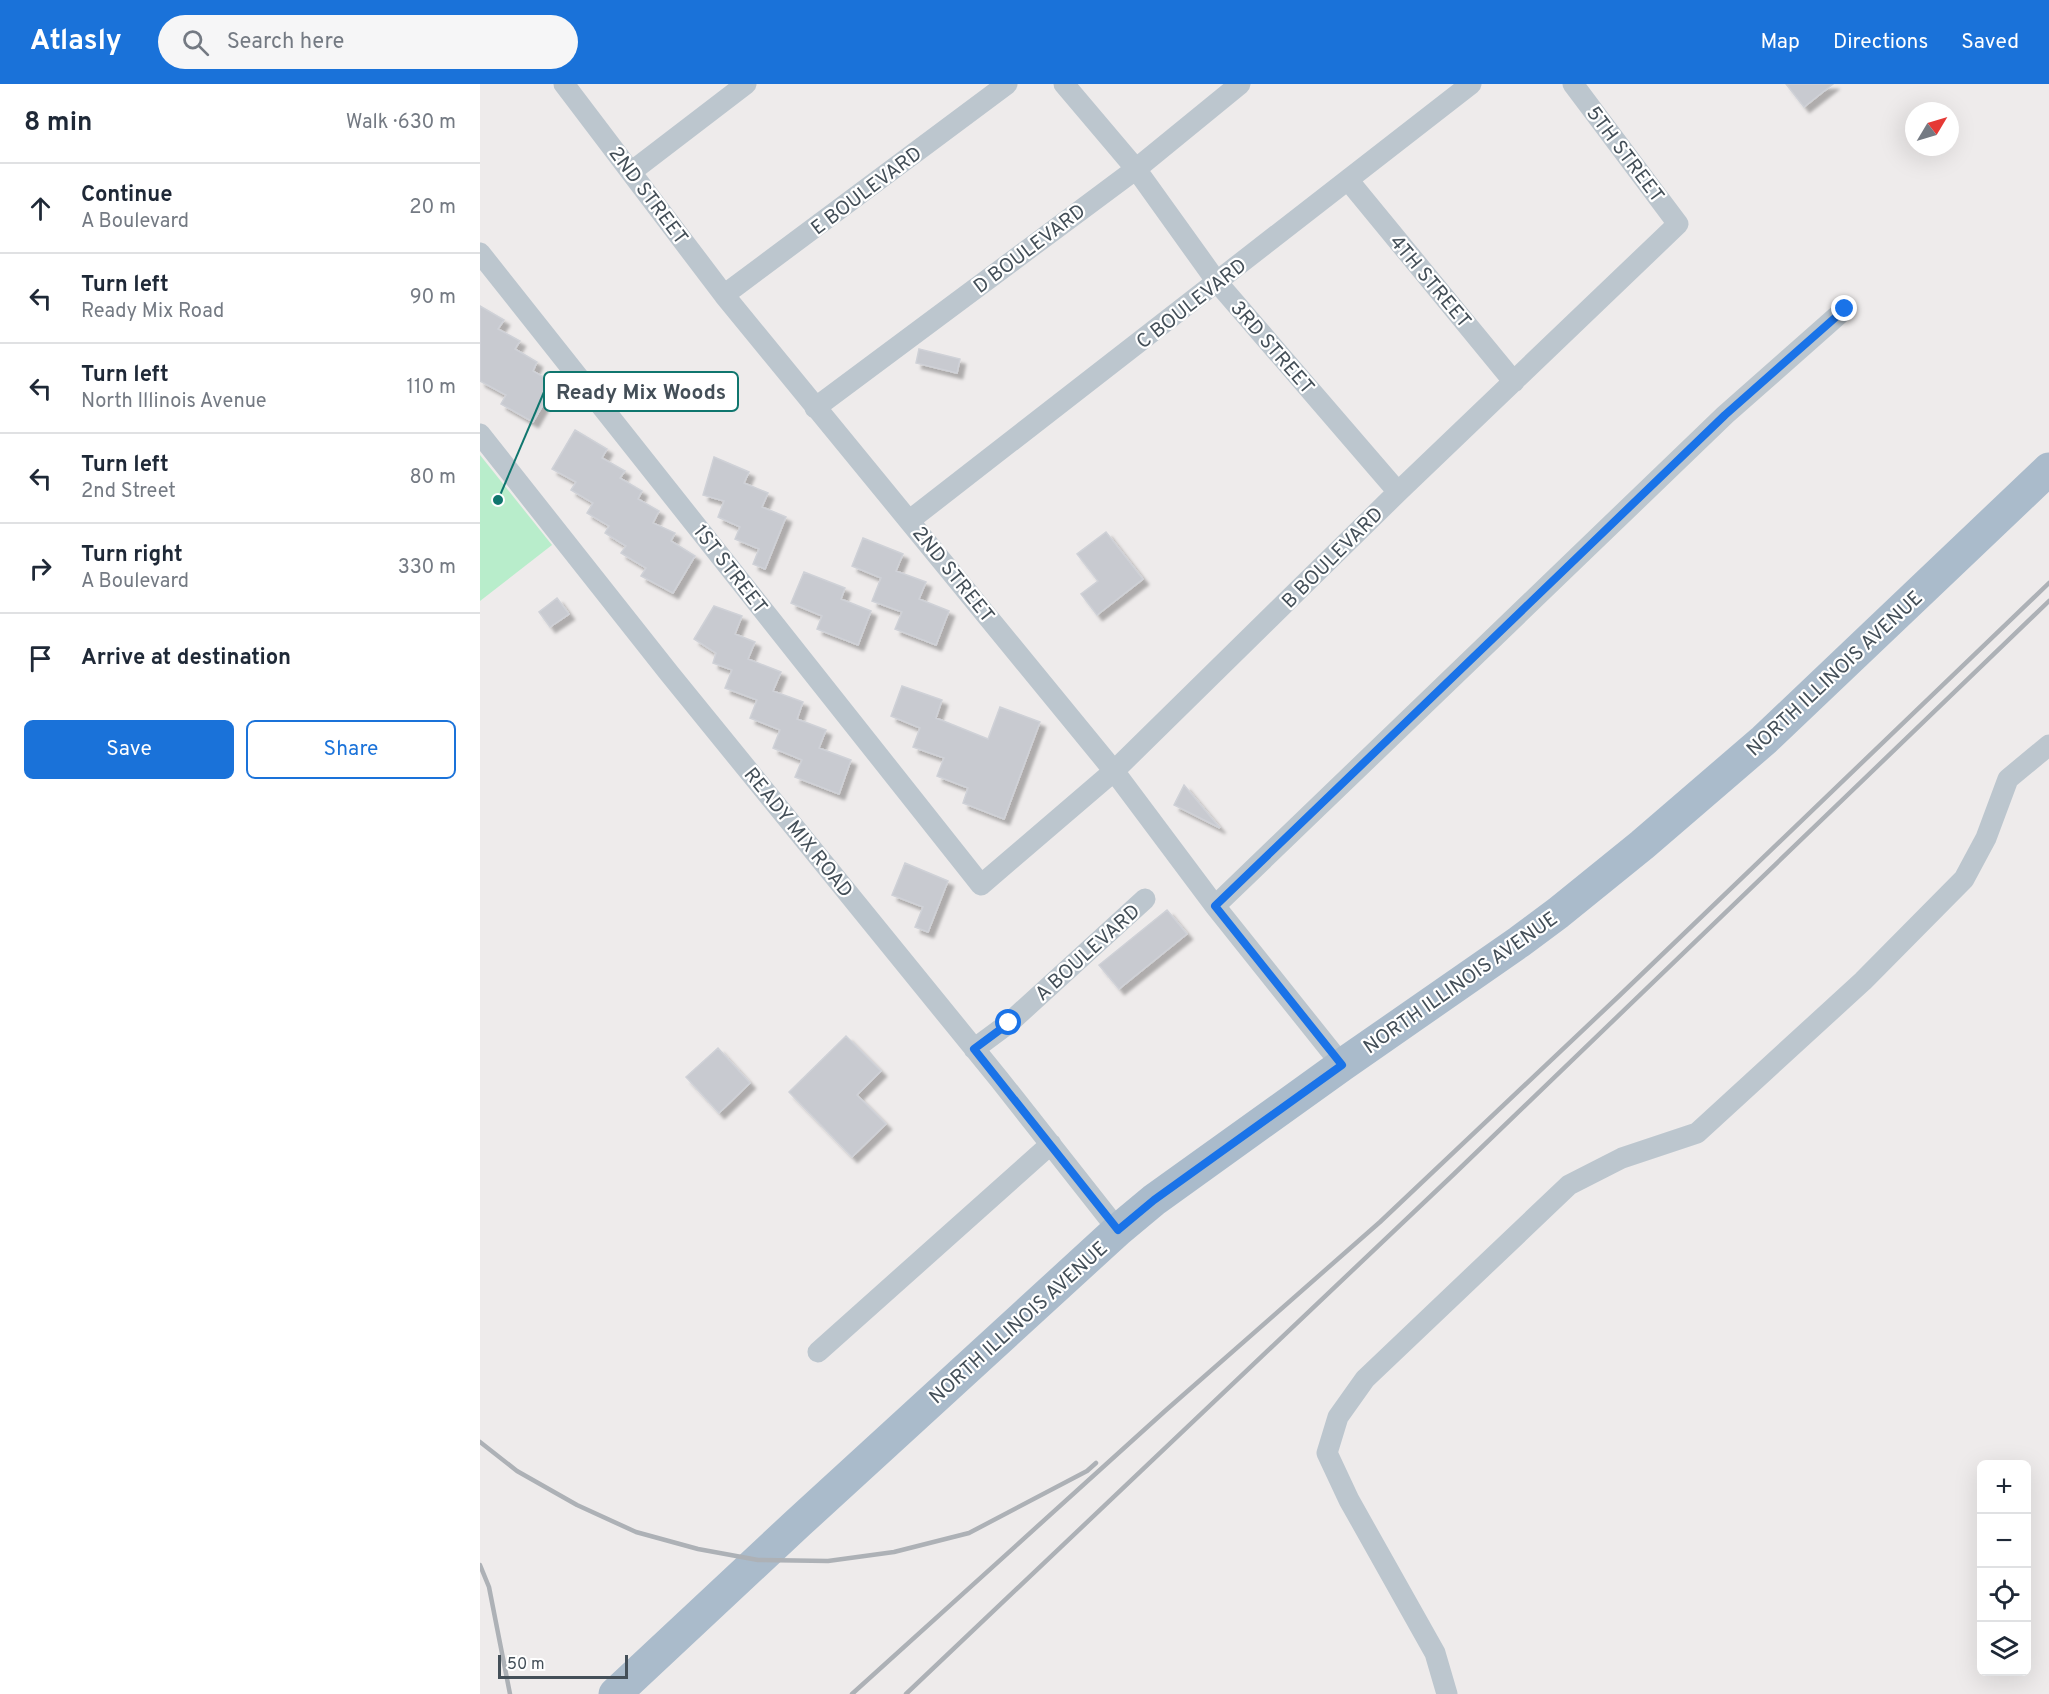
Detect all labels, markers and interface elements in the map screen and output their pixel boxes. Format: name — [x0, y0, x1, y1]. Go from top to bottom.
search box — [158, 15, 578, 69]
text: Atlasly — [30, 24, 122, 60]
icon: search — [179, 26, 212, 59]
text: Search here — [227, 29, 344, 56]
text: Map — [1760, 29, 1800, 56]
text: Directions — [1833, 29, 1928, 56]
text: Saved — [1961, 29, 2019, 56]
street label: 5TH STREET — [1580, 102, 1669, 209]
north arrow — [1905, 102, 1959, 156]
text: 8 min — [24, 107, 92, 140]
text: Walk · 630 m — [346, 110, 456, 136]
street label: E BOULEVARD — [807, 141, 928, 242]
street label: 2ND STREET — [602, 142, 693, 251]
text: Continue — [81, 182, 172, 209]
icon: ahead — [24, 192, 57, 225]
text: 20 m — [409, 195, 456, 221]
street label: D BOULEVARD — [969, 199, 1092, 300]
text: A Boulevard — [81, 209, 189, 235]
street label: 4TH STREET — [1383, 230, 1476, 334]
street label: C BOULEVARD — [1132, 253, 1253, 356]
text: Turn left — [81, 272, 169, 299]
icon: left — [24, 282, 57, 315]
text: 90 m — [410, 285, 456, 311]
route end — [1831, 295, 1857, 321]
street label: 3RD STREET — [1224, 296, 1319, 400]
text: Ready Mix Road — [81, 299, 224, 325]
text: Turn left — [81, 362, 169, 389]
icon: left — [24, 372, 57, 405]
callout: Ready Mix Woods — [544, 372, 738, 411]
text: 110 m — [407, 375, 456, 401]
text: Ready Mix Woods — [556, 380, 726, 407]
text: North Illinois Avenue — [81, 389, 267, 415]
text: Turn left — [81, 452, 169, 479]
icon: left — [24, 462, 57, 495]
text: 80 m — [410, 465, 456, 491]
text: 2nd Street — [81, 479, 176, 505]
street label: B BOULEVARD — [1277, 502, 1390, 615]
street label: 1ST STREET — [686, 520, 772, 620]
street label: 2ND STREET — [906, 522, 999, 629]
text: Turn right — [81, 542, 183, 569]
icon: right — [24, 552, 57, 585]
text: 330 m — [398, 555, 456, 581]
text: A Boulevard — [81, 569, 189, 595]
street label: NORTH ILLINOIS AVENUE — [1742, 586, 1929, 763]
icon: arrive — [24, 642, 57, 675]
text: Arrive at destination — [81, 645, 291, 672]
button: Save — [24, 720, 234, 779]
button: Share — [246, 720, 456, 779]
street label: READY MIX ROAD — [737, 763, 858, 904]
street label: A BOULEVARD — [1030, 899, 1147, 1008]
street label: NORTH ILLINOIS AVENUE — [1359, 907, 1563, 1061]
route start — [995, 1009, 1021, 1035]
street label: NORTH ILLINOIS AVENUE — [925, 1236, 1114, 1411]
map controls — [1977, 1460, 2031, 1676]
button: + — [1977, 1460, 2031, 1514]
button: − — [1977, 1514, 2031, 1568]
button: locate — [1977, 1568, 2031, 1622]
button: layers — [1977, 1622, 2031, 1676]
scale bar — [498, 1652, 628, 1680]
text: 50 m — [507, 1655, 545, 1675]

